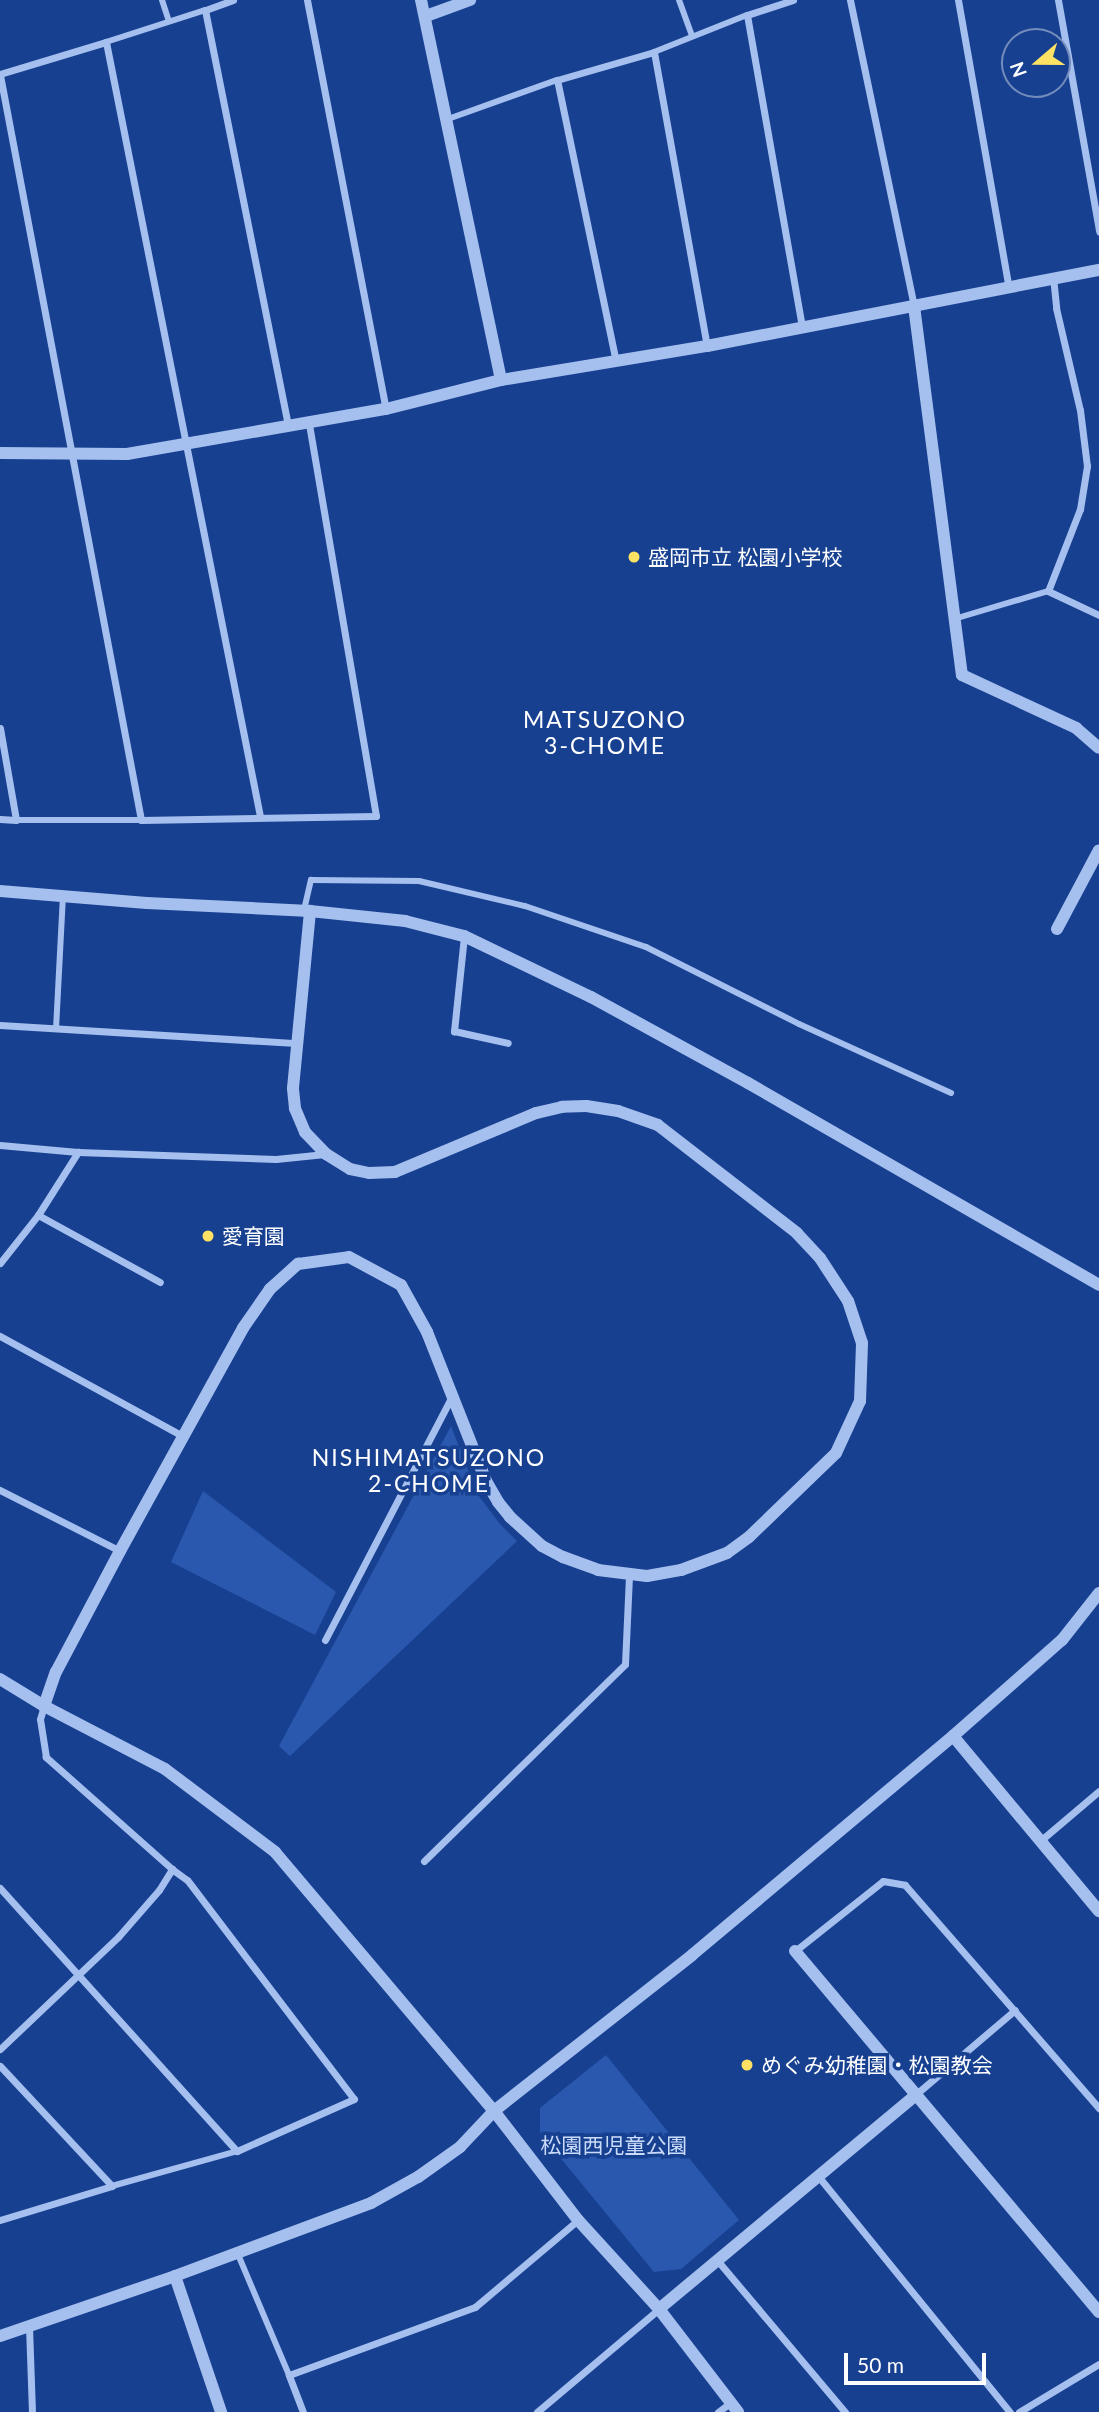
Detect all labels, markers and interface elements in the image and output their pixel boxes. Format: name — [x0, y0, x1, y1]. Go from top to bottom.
north arrow — [1001, 28, 1071, 98]
text: N — [1004, 59, 1031, 80]
place label: 盛岡市立 松園小学校 — [648, 544, 842, 570]
marker: 盛岡市立 松園小学校 — [626, 549, 642, 565]
district label: MATSUZONO 3-CHOME — [524, 705, 686, 759]
place label: 愛育園 — [222, 1223, 285, 1249]
marker: 愛育園 — [200, 1228, 216, 1244]
district label: NISHIMATSUZONO 2-CHOME — [313, 1443, 545, 1497]
place label: めぐみ幼稚園・松園教会 — [761, 2052, 992, 2078]
marker: めぐみ幼稚園・松園教会 — [739, 2057, 755, 2073]
park label: 松園西児童公園 — [541, 2132, 687, 2158]
scale bar — [847, 2338, 989, 2382]
text: 50 m — [857, 2352, 904, 2377]

